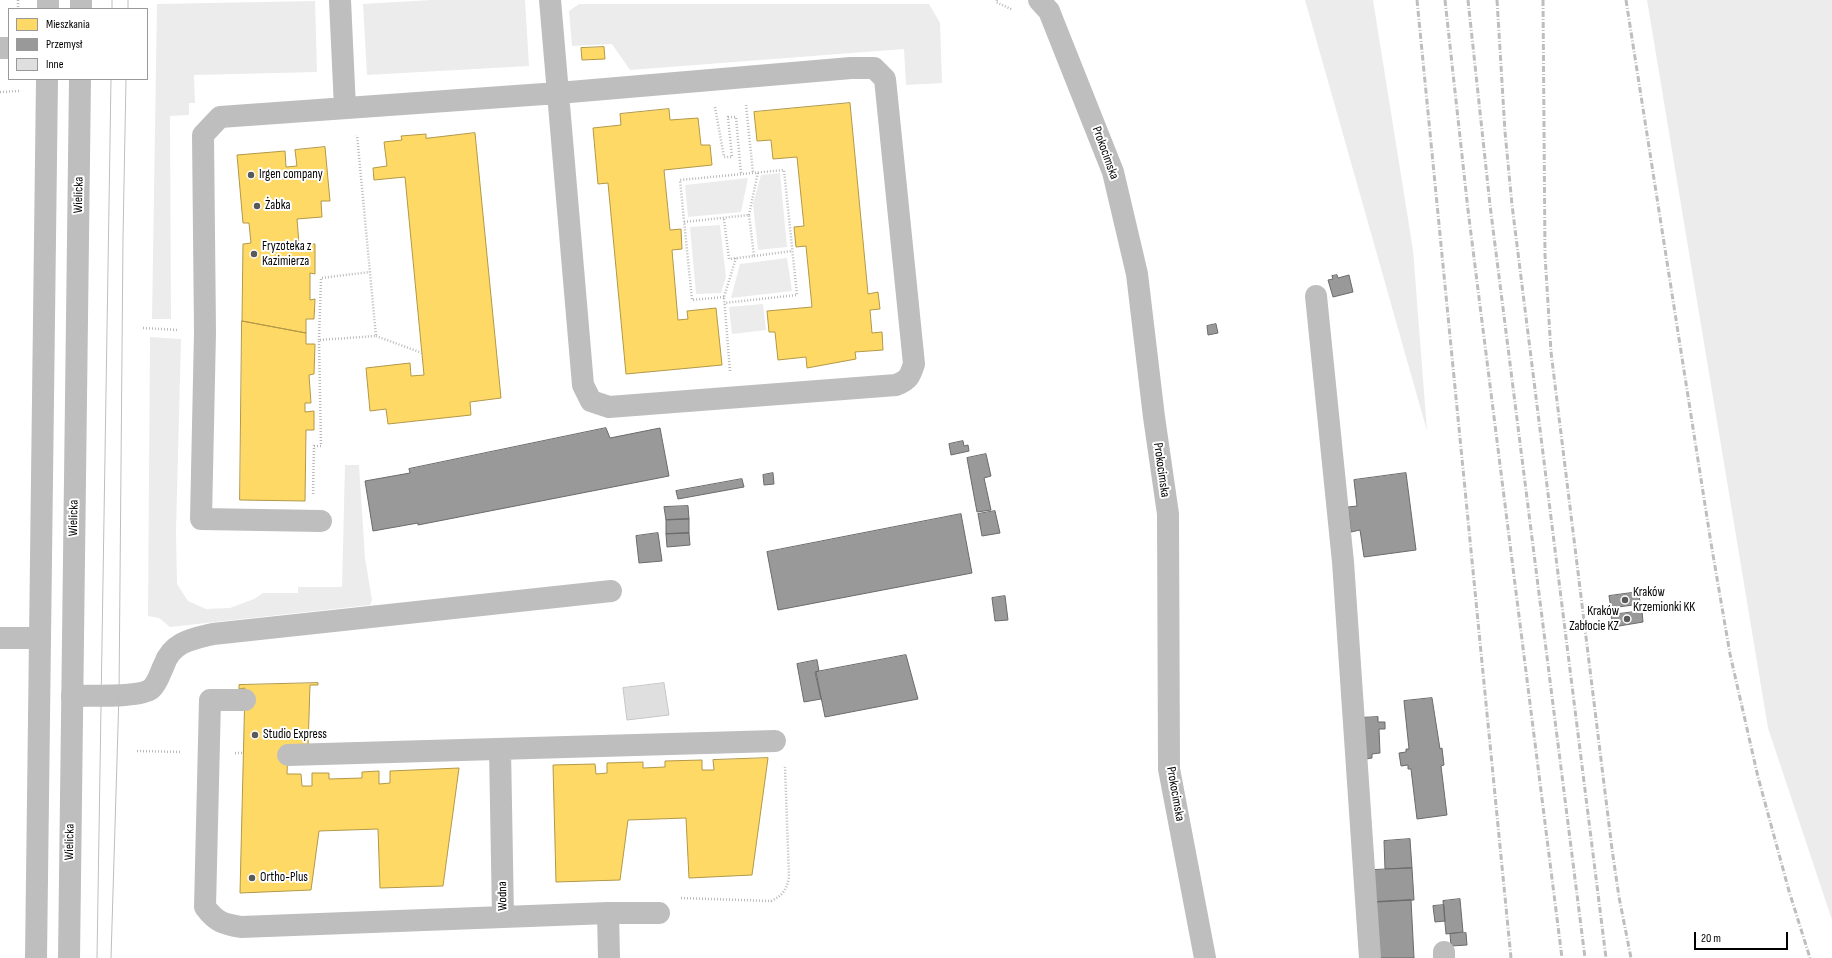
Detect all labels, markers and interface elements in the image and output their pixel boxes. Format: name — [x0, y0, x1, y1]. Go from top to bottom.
legend — [8, 8, 148, 80]
text: Mieszkania — [46, 17, 90, 32]
text: Przemysł — [46, 37, 82, 52]
text: Inne — [46, 57, 64, 72]
street label: Prokocimska — [1088, 124, 1122, 182]
place label: Irgen company — [259, 167, 323, 183]
marker: Irgen company — [246, 170, 256, 180]
street label: Wielicka — [71, 177, 87, 213]
place label: Żabka — [265, 198, 291, 214]
marker: Żabka — [252, 201, 262, 211]
place label: Fryzoteka z Kazimierza — [262, 239, 312, 270]
marker: Fryzoteka z Kazimierza — [249, 249, 259, 259]
street label: Prokocimska — [1149, 442, 1173, 498]
street label: Wielicka — [66, 500, 82, 536]
place label: Kraków Krzemionki KK — [1633, 585, 1695, 616]
marker: Kraków Krzemionki KK — [1620, 595, 1630, 605]
place label: Kraków Zabłocie KZ — [1569, 604, 1619, 635]
marker: Kraków Zabłocie KZ — [1622, 614, 1632, 624]
place label: Studio Express — [263, 727, 327, 743]
marker: Studio Express — [250, 730, 260, 740]
street label: Prokocimska — [1163, 765, 1187, 823]
street label: Wielicka — [62, 824, 78, 860]
place label: Ortho-Plus — [260, 870, 308, 886]
marker: Ortho-Plus — [247, 873, 257, 883]
street label: Wodna — [495, 881, 511, 911]
scale bar — [1696, 924, 1790, 950]
text: 20 m — [1701, 931, 1721, 946]

